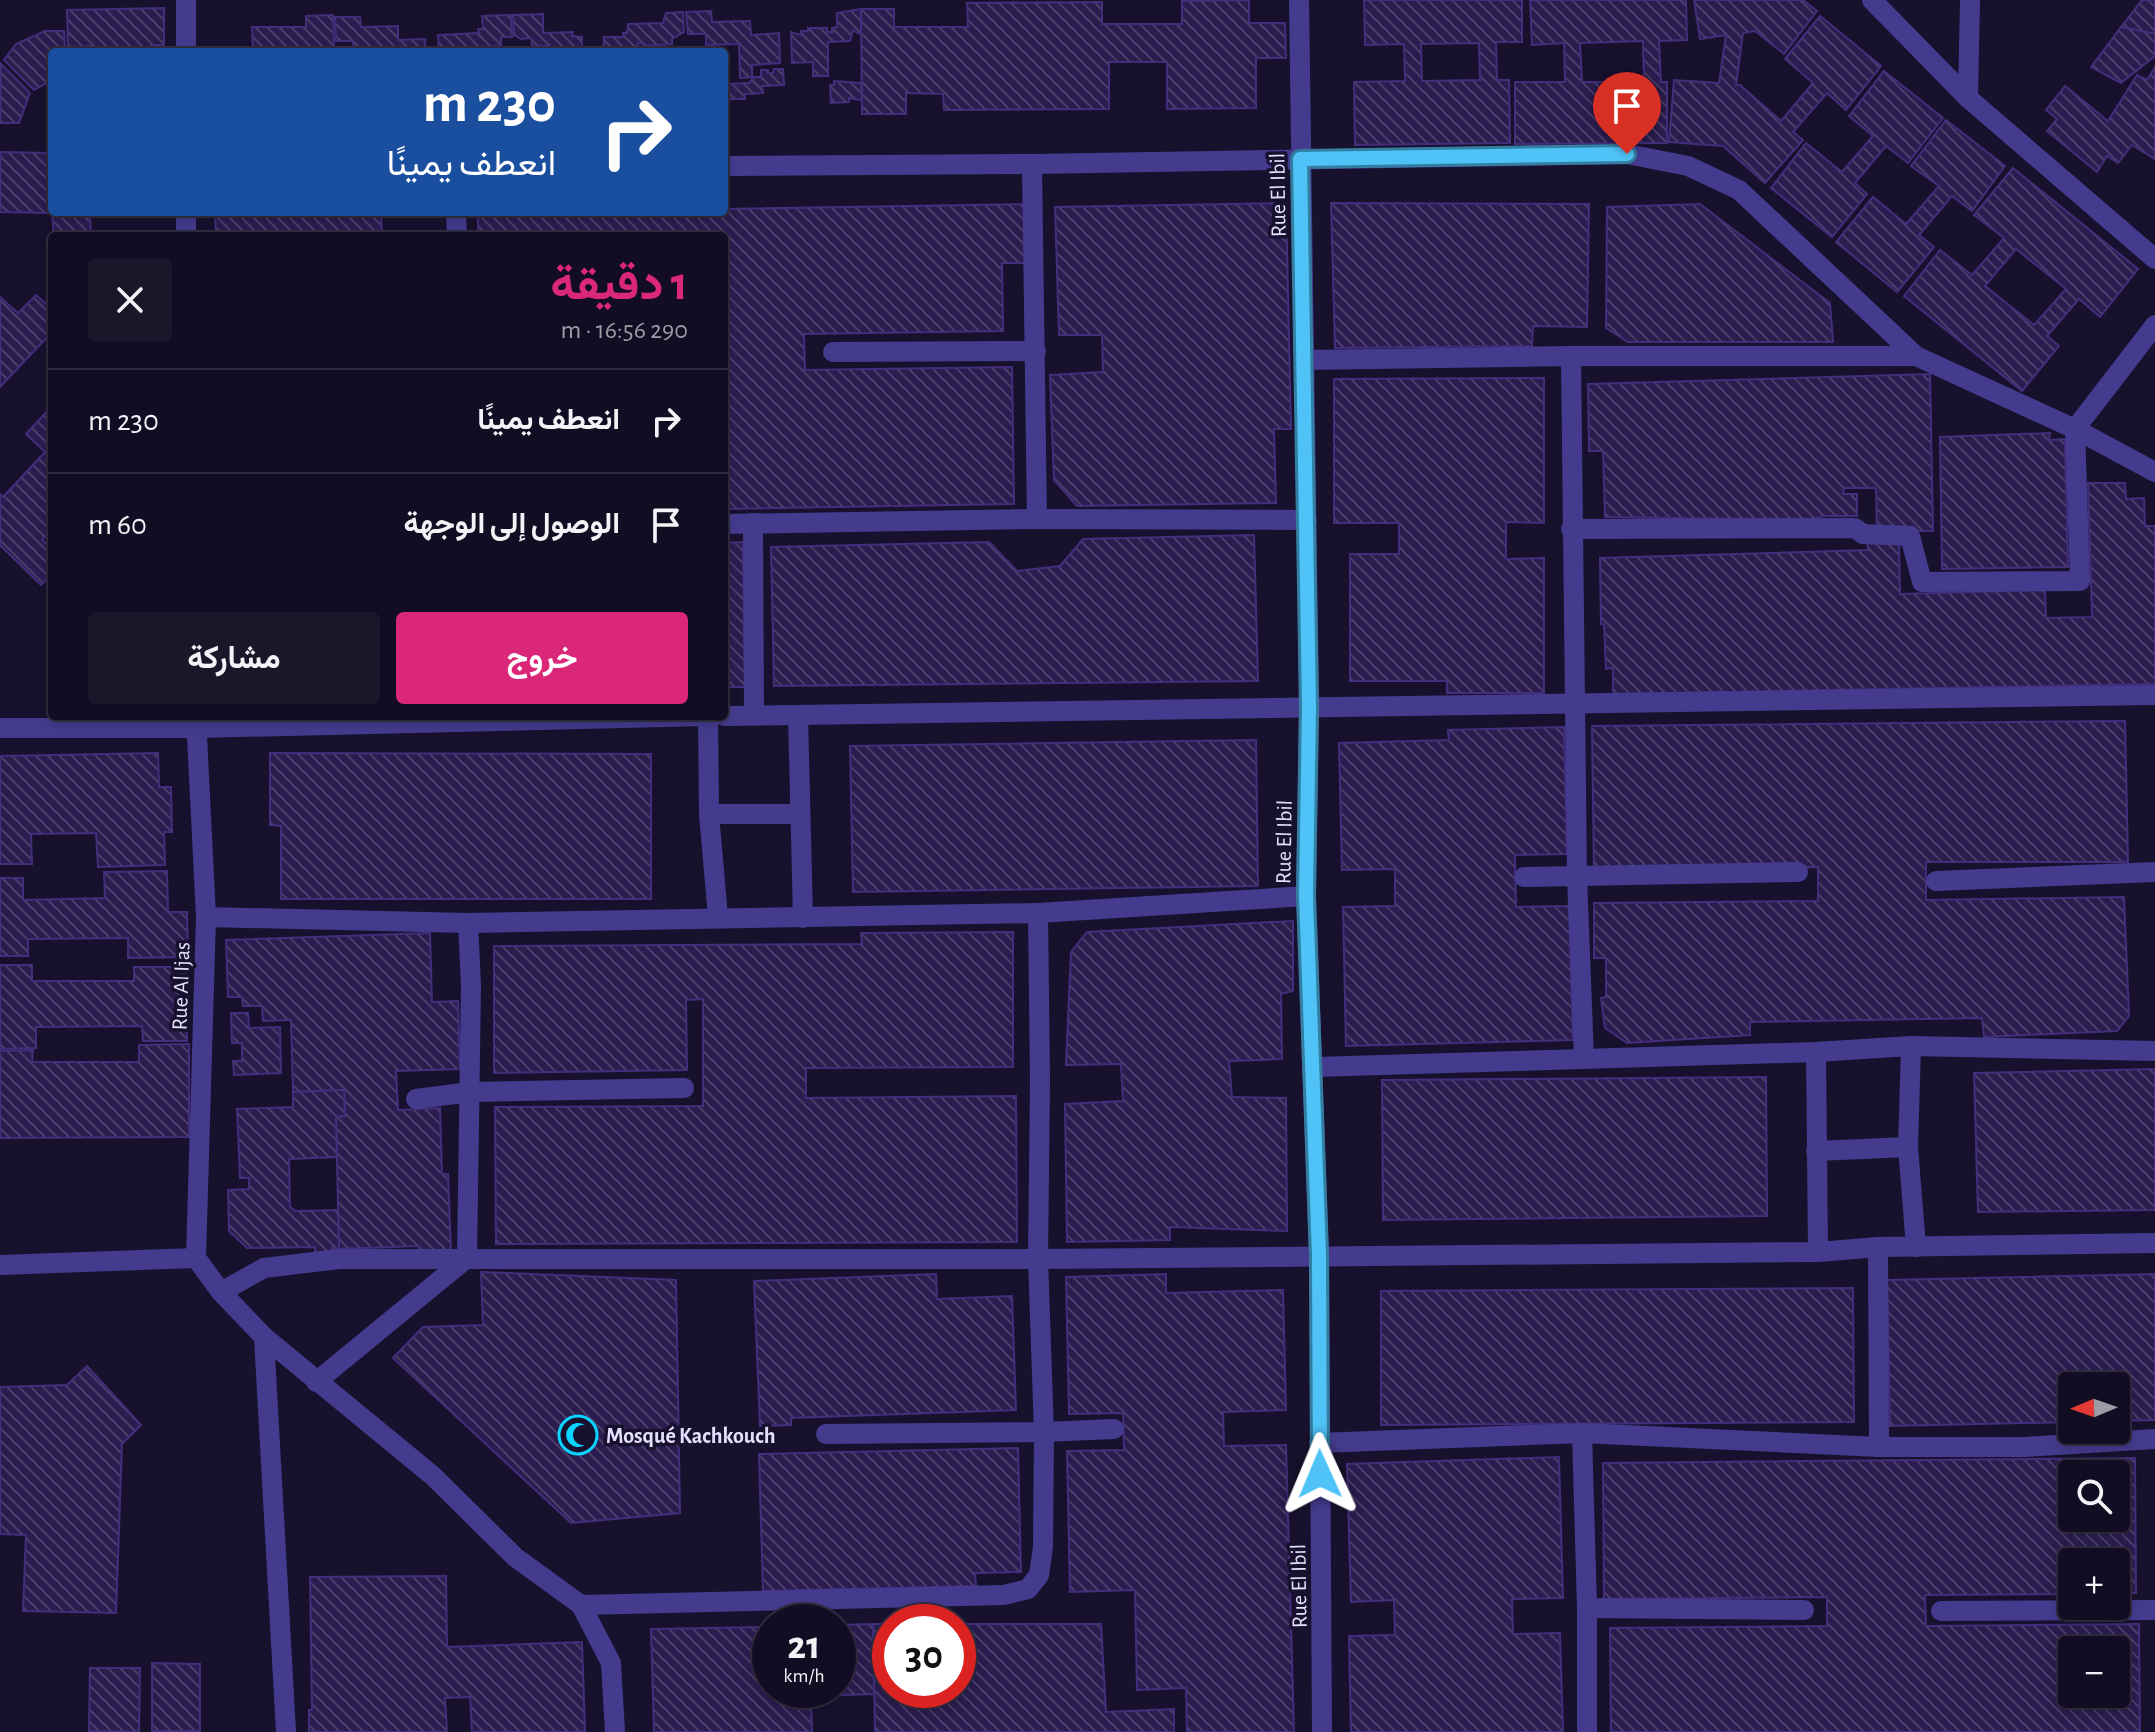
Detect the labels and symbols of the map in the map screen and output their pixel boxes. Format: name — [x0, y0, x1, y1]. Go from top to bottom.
pin — [1593, 72, 1661, 154]
street label: Rue El Ibil — [1266, 153, 1290, 237]
street label: Rue El Ibil — [1272, 800, 1296, 884]
street label: Rue Al Ijas — [168, 941, 194, 1031]
north arrow — [2058, 1372, 2130, 1444]
mosque icon: Mosqué Kachkouch — [557, 1414, 599, 1456]
place label: Mosqué Kachkouch — [606, 1425, 775, 1447]
position arrow — [1278, 1432, 1362, 1516]
street label: Rue El Ibil — [1287, 1544, 1311, 1628]
speed limit sign: 30 — [872, 1604, 976, 1708]

